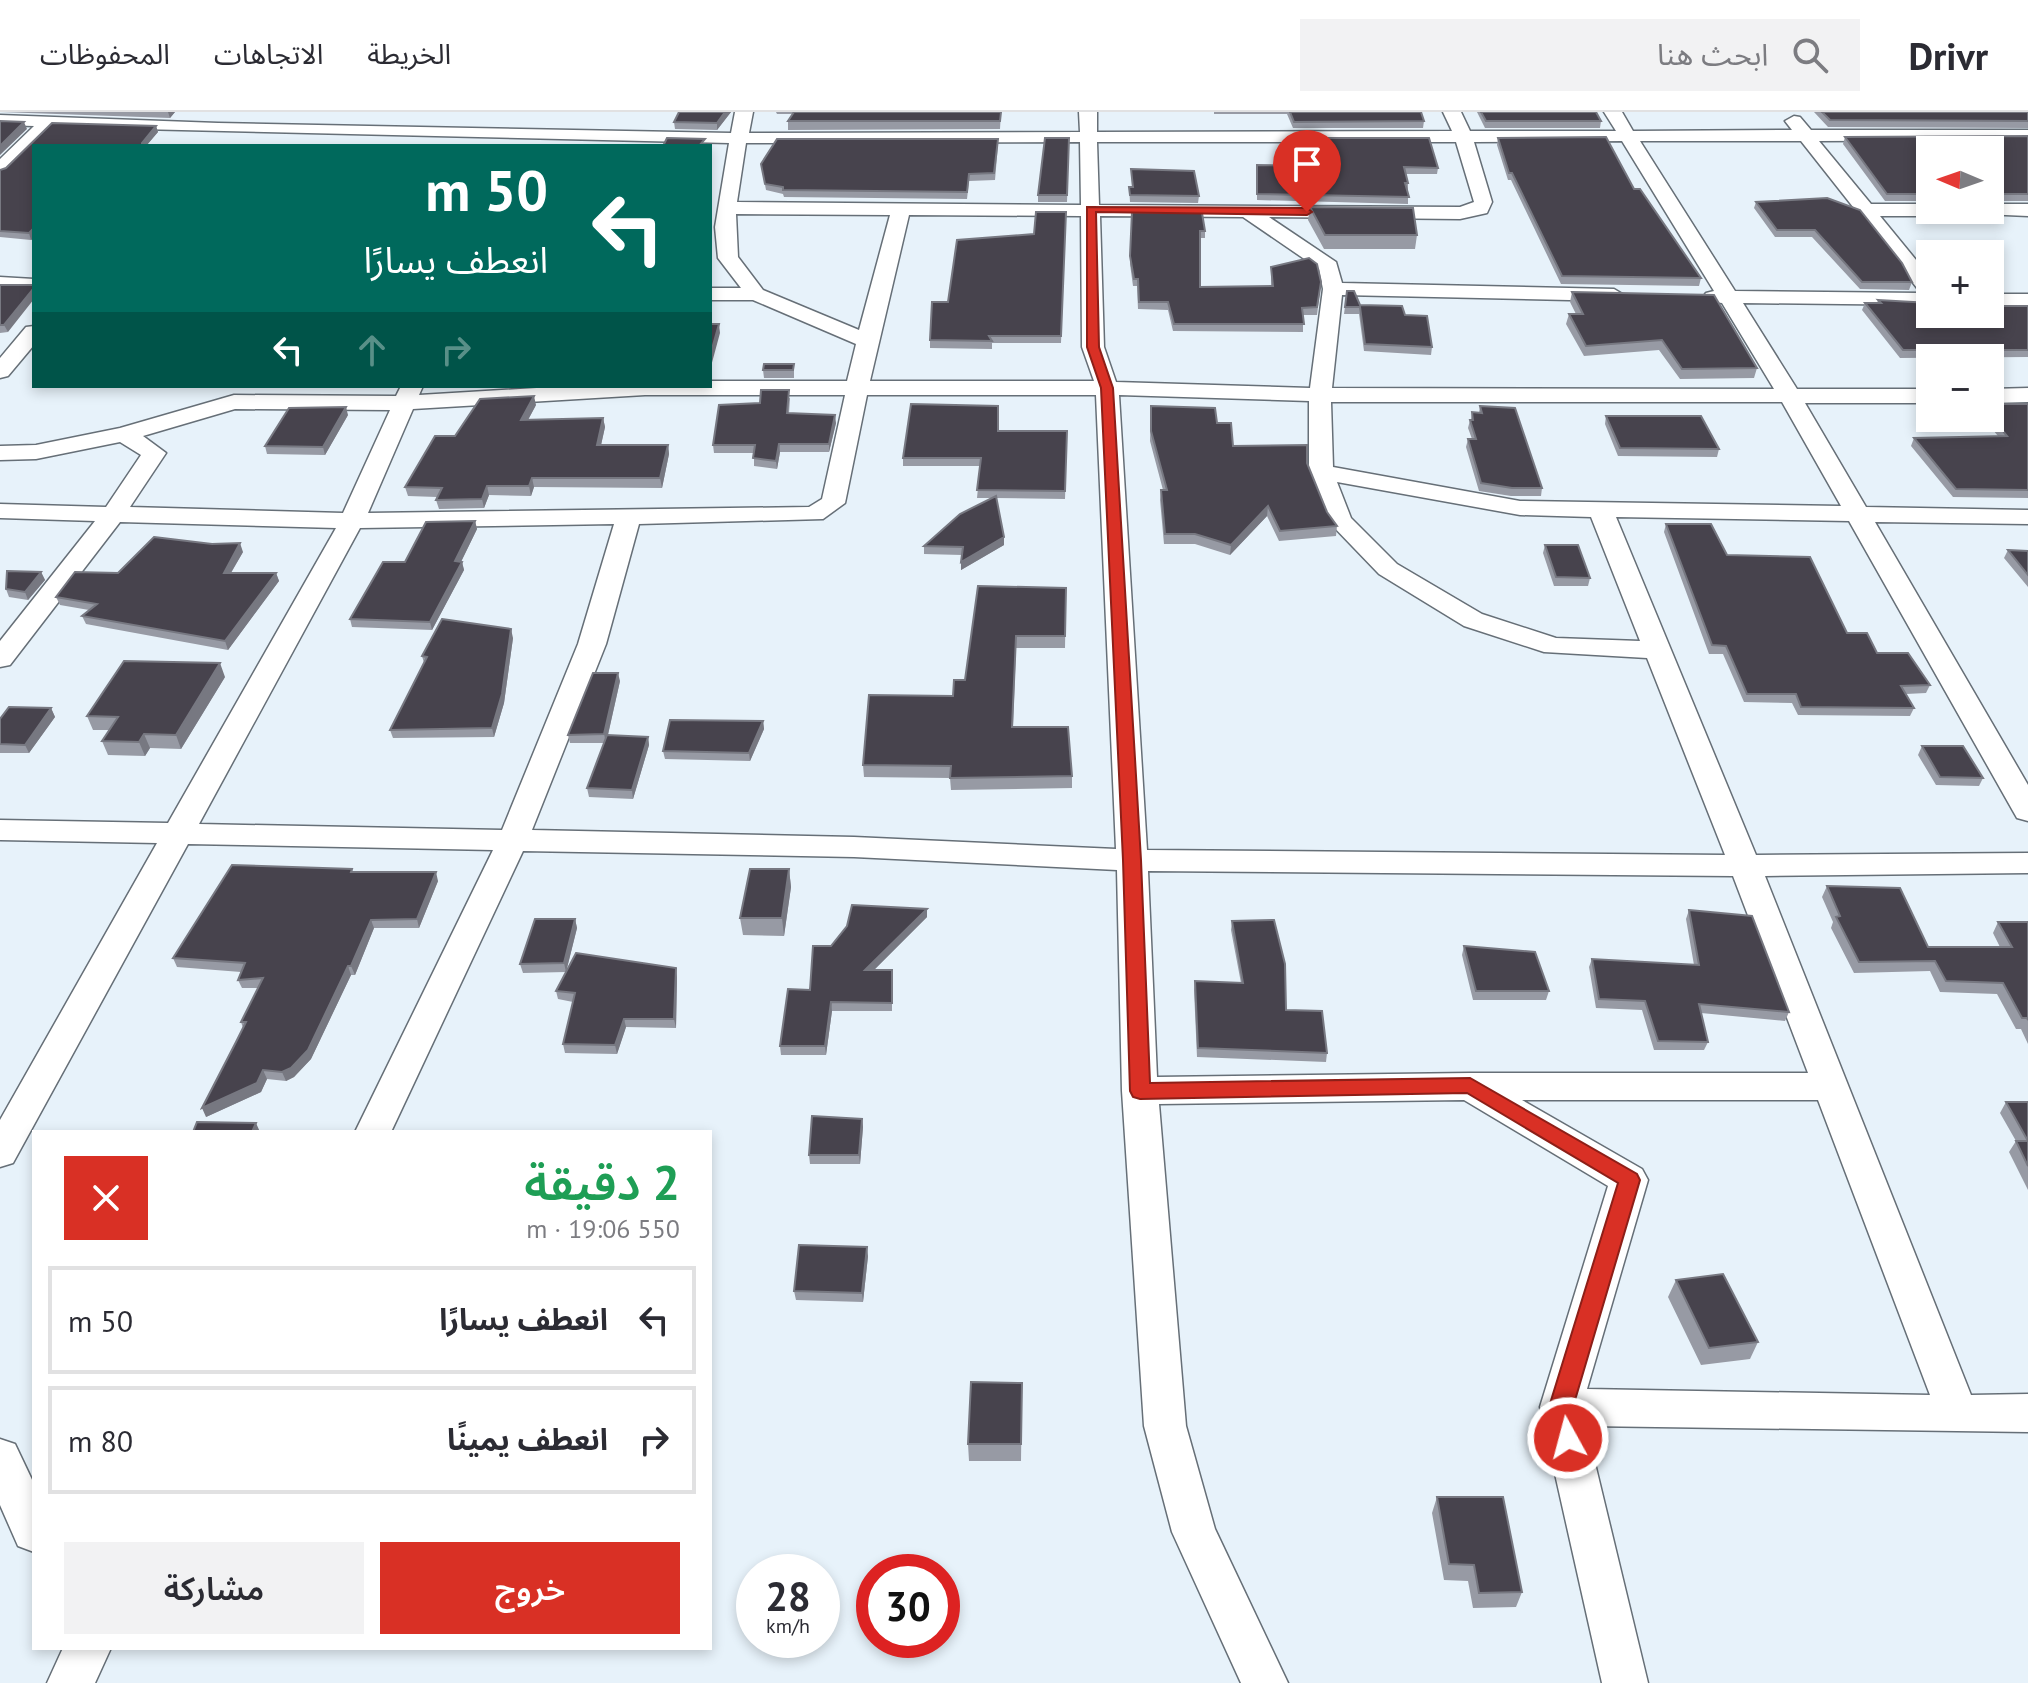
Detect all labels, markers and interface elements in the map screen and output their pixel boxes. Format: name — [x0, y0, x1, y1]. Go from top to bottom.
search box — [1300, 19, 1860, 91]
text: Drivr — [1908, 31, 1988, 80]
icon: search — [1788, 33, 1832, 77]
text: ابحث هنا — [1657, 34, 1768, 73]
text: المحفوظات — [40, 35, 170, 72]
text: الاتجاهات — [214, 35, 323, 72]
text: الخريطة — [367, 35, 451, 72]
pin — [1273, 130, 1341, 212]
north arrow — [1916, 136, 2004, 224]
map controls — [1916, 136, 2004, 432]
icon: arrive — [1285, 142, 1329, 186]
text: 50 m — [425, 154, 548, 226]
icon: left — [576, 176, 680, 280]
text: انعطف يسارًا — [364, 236, 548, 283]
button: + — [1916, 240, 2004, 328]
icon: left — [266, 328, 310, 372]
icon: ahead — [350, 328, 394, 372]
icon: right — [434, 328, 478, 372]
button: − — [1916, 344, 2004, 432]
text: 2 دقيقة — [524, 1151, 680, 1213]
button: close — [64, 1156, 148, 1240]
text: 550 m · 19:06 — [526, 1212, 680, 1245]
icon: left — [632, 1298, 676, 1342]
text: انعطف يسارًا — [439, 1299, 608, 1338]
text: 50 m — [68, 1301, 133, 1340]
position arrow — [1526, 1396, 1610, 1480]
icon: right — [632, 1418, 676, 1462]
text: انعطف يمينًا — [447, 1419, 608, 1458]
text: 80 m — [68, 1421, 133, 1460]
button: مشاركة — [64, 1542, 364, 1634]
button: خروج — [380, 1542, 680, 1634]
speed limit sign: 30 — [856, 1554, 960, 1658]
text: 28 — [765, 1570, 811, 1622]
text: km/h — [766, 1613, 810, 1639]

